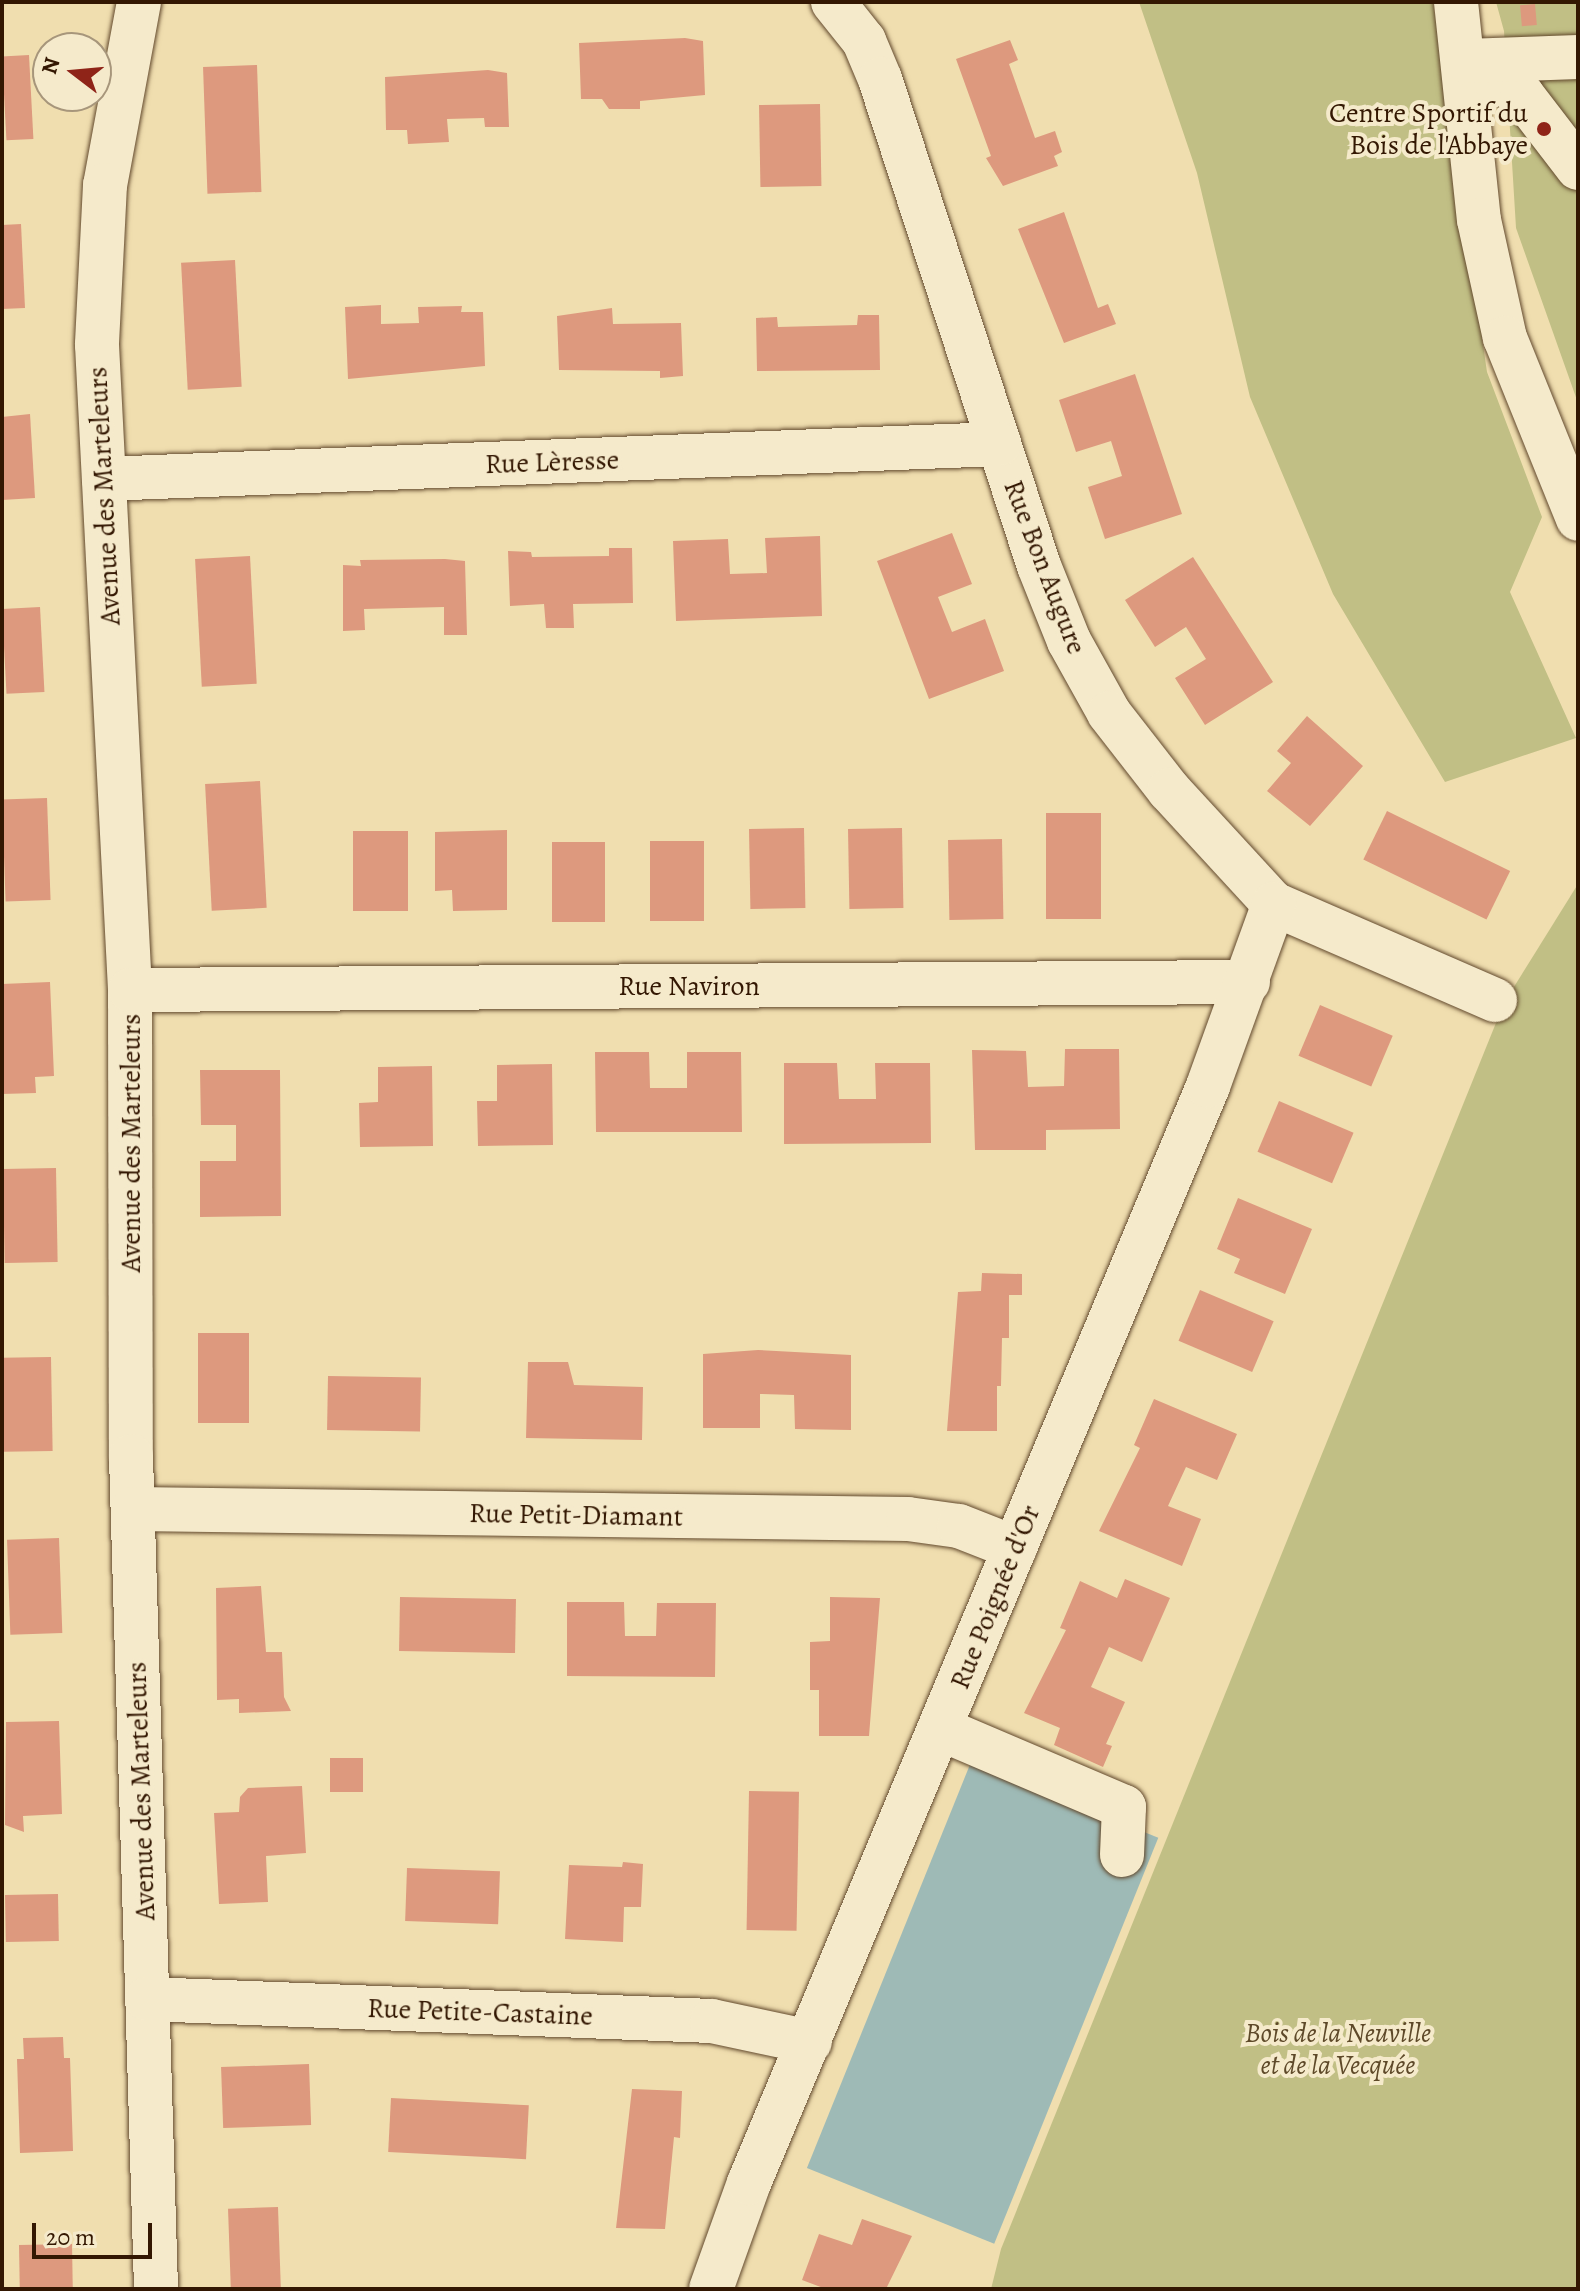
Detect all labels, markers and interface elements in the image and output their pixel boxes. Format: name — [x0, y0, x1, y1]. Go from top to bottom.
north arrow — [32, 32, 112, 112]
text: N — [34, 54, 67, 78]
place label: Centre Sportif du Bois de l'Abbaye — [1329, 96, 1528, 162]
marker: Centre Sportif du Bois de l'Abbaye — [1535, 120, 1553, 138]
street label: Avenue des Marteleurs — [80, 366, 128, 626]
street label: Rue Lèresse — [484, 443, 620, 481]
street label: Rue Bon Augure — [996, 475, 1094, 659]
street label: Rue Naviron — [618, 969, 760, 1003]
street label: Avenue des Marteleurs — [114, 1014, 148, 1272]
street label: Rue Petit-Diamant — [469, 1496, 683, 1534]
street label: Rue Poignée d'Or — [943, 1500, 1047, 1694]
street label: Avenue des Marteleurs — [120, 1661, 162, 1921]
street label: Rue Petite-Castaine — [367, 1991, 593, 2033]
park label: Bois de la Neuville et de la Vecquée — [1245, 2016, 1431, 2082]
scale bar — [36, 2207, 156, 2257]
text: 20 m — [46, 2221, 95, 2253]

